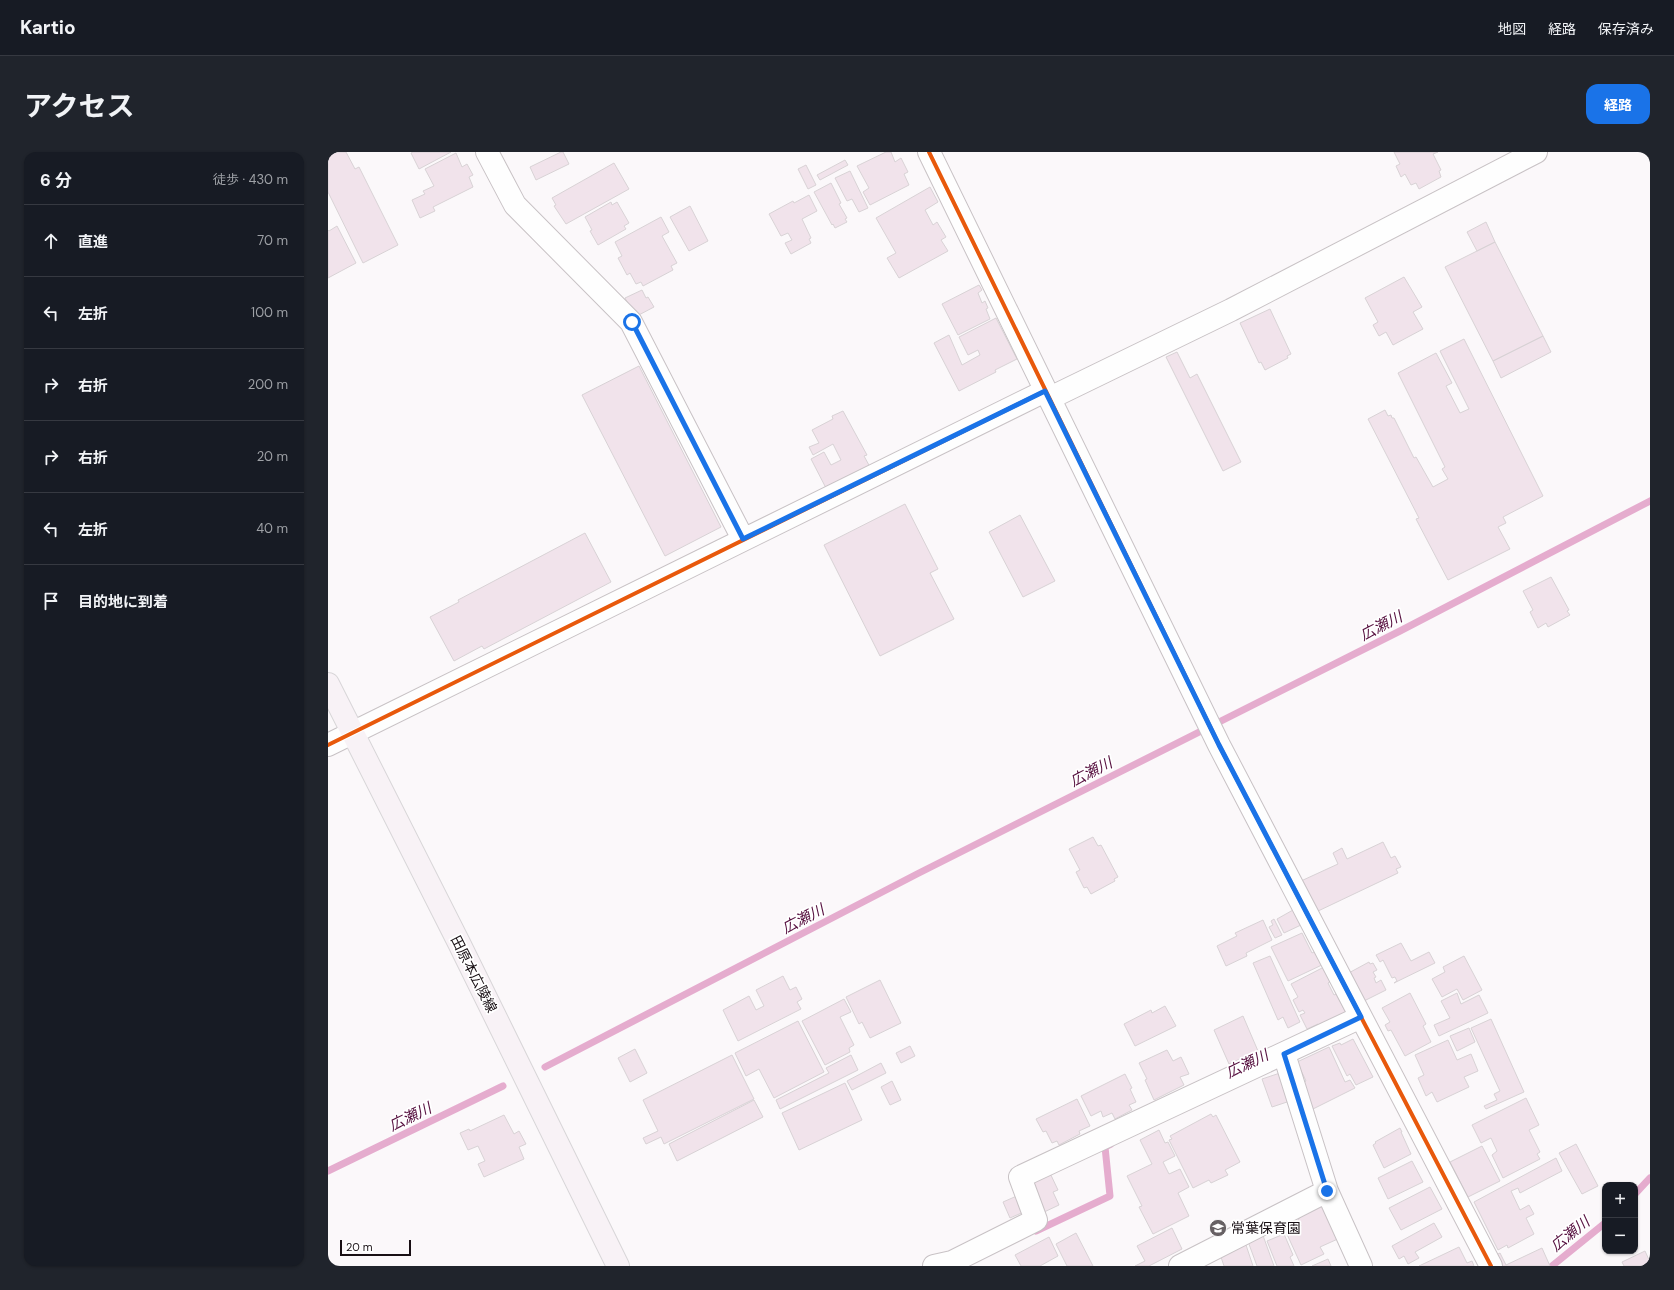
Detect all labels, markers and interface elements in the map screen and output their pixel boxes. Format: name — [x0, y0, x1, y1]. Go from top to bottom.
text: Kartio — [20, 15, 76, 40]
text: 地図 — [1498, 20, 1526, 38]
text: 経路 — [1548, 20, 1576, 38]
text: 保存済み — [1598, 20, 1654, 38]
button: 経路 — [1586, 84, 1650, 124]
text: アクセス — [24, 88, 135, 125]
text: 6 分 — [40, 169, 72, 191]
text: 徒歩 · 430 m — [213, 171, 288, 188]
icon: ahead — [40, 230, 62, 252]
text: 直進 — [78, 232, 108, 252]
text: 70 m — [257, 232, 288, 249]
icon: left — [40, 302, 62, 324]
text: 左折 — [78, 304, 108, 324]
text: 100 m — [251, 304, 288, 321]
route start — [623, 313, 641, 331]
icon: right — [40, 374, 62, 396]
text: 右折 — [78, 376, 108, 396]
text: 200 m — [248, 376, 288, 393]
icon: right — [40, 446, 62, 468]
text: 右折 — [78, 448, 108, 468]
text: 20 m — [257, 448, 288, 465]
icon: left — [40, 518, 62, 540]
text: 左折 — [78, 520, 108, 540]
text: 40 m — [256, 520, 288, 537]
icon: arrive — [40, 590, 62, 612]
text: 目的地に到着 — [78, 592, 168, 612]
water label: 広瀬川 — [1356, 606, 1407, 645]
water label: 広瀬川 — [1066, 752, 1117, 791]
water label: 広瀬川 — [778, 899, 829, 938]
street label: 田原本広陵線 — [447, 932, 501, 1016]
water label: 広瀬川 — [1222, 1044, 1273, 1083]
water label: 広瀬川 — [385, 1097, 436, 1136]
route end — [1318, 1182, 1336, 1200]
map controls — [1602, 1182, 1638, 1254]
button: + — [1602, 1182, 1638, 1218]
water label: 広瀬川 — [1546, 1211, 1595, 1256]
school or university icon: 常葉保育園 — [1208, 1218, 1228, 1238]
button: − — [1602, 1218, 1638, 1254]
place label: 常葉保育園 — [1231, 1219, 1301, 1237]
scale bar — [340, 1238, 411, 1257]
text: 20 m — [346, 1240, 372, 1254]

